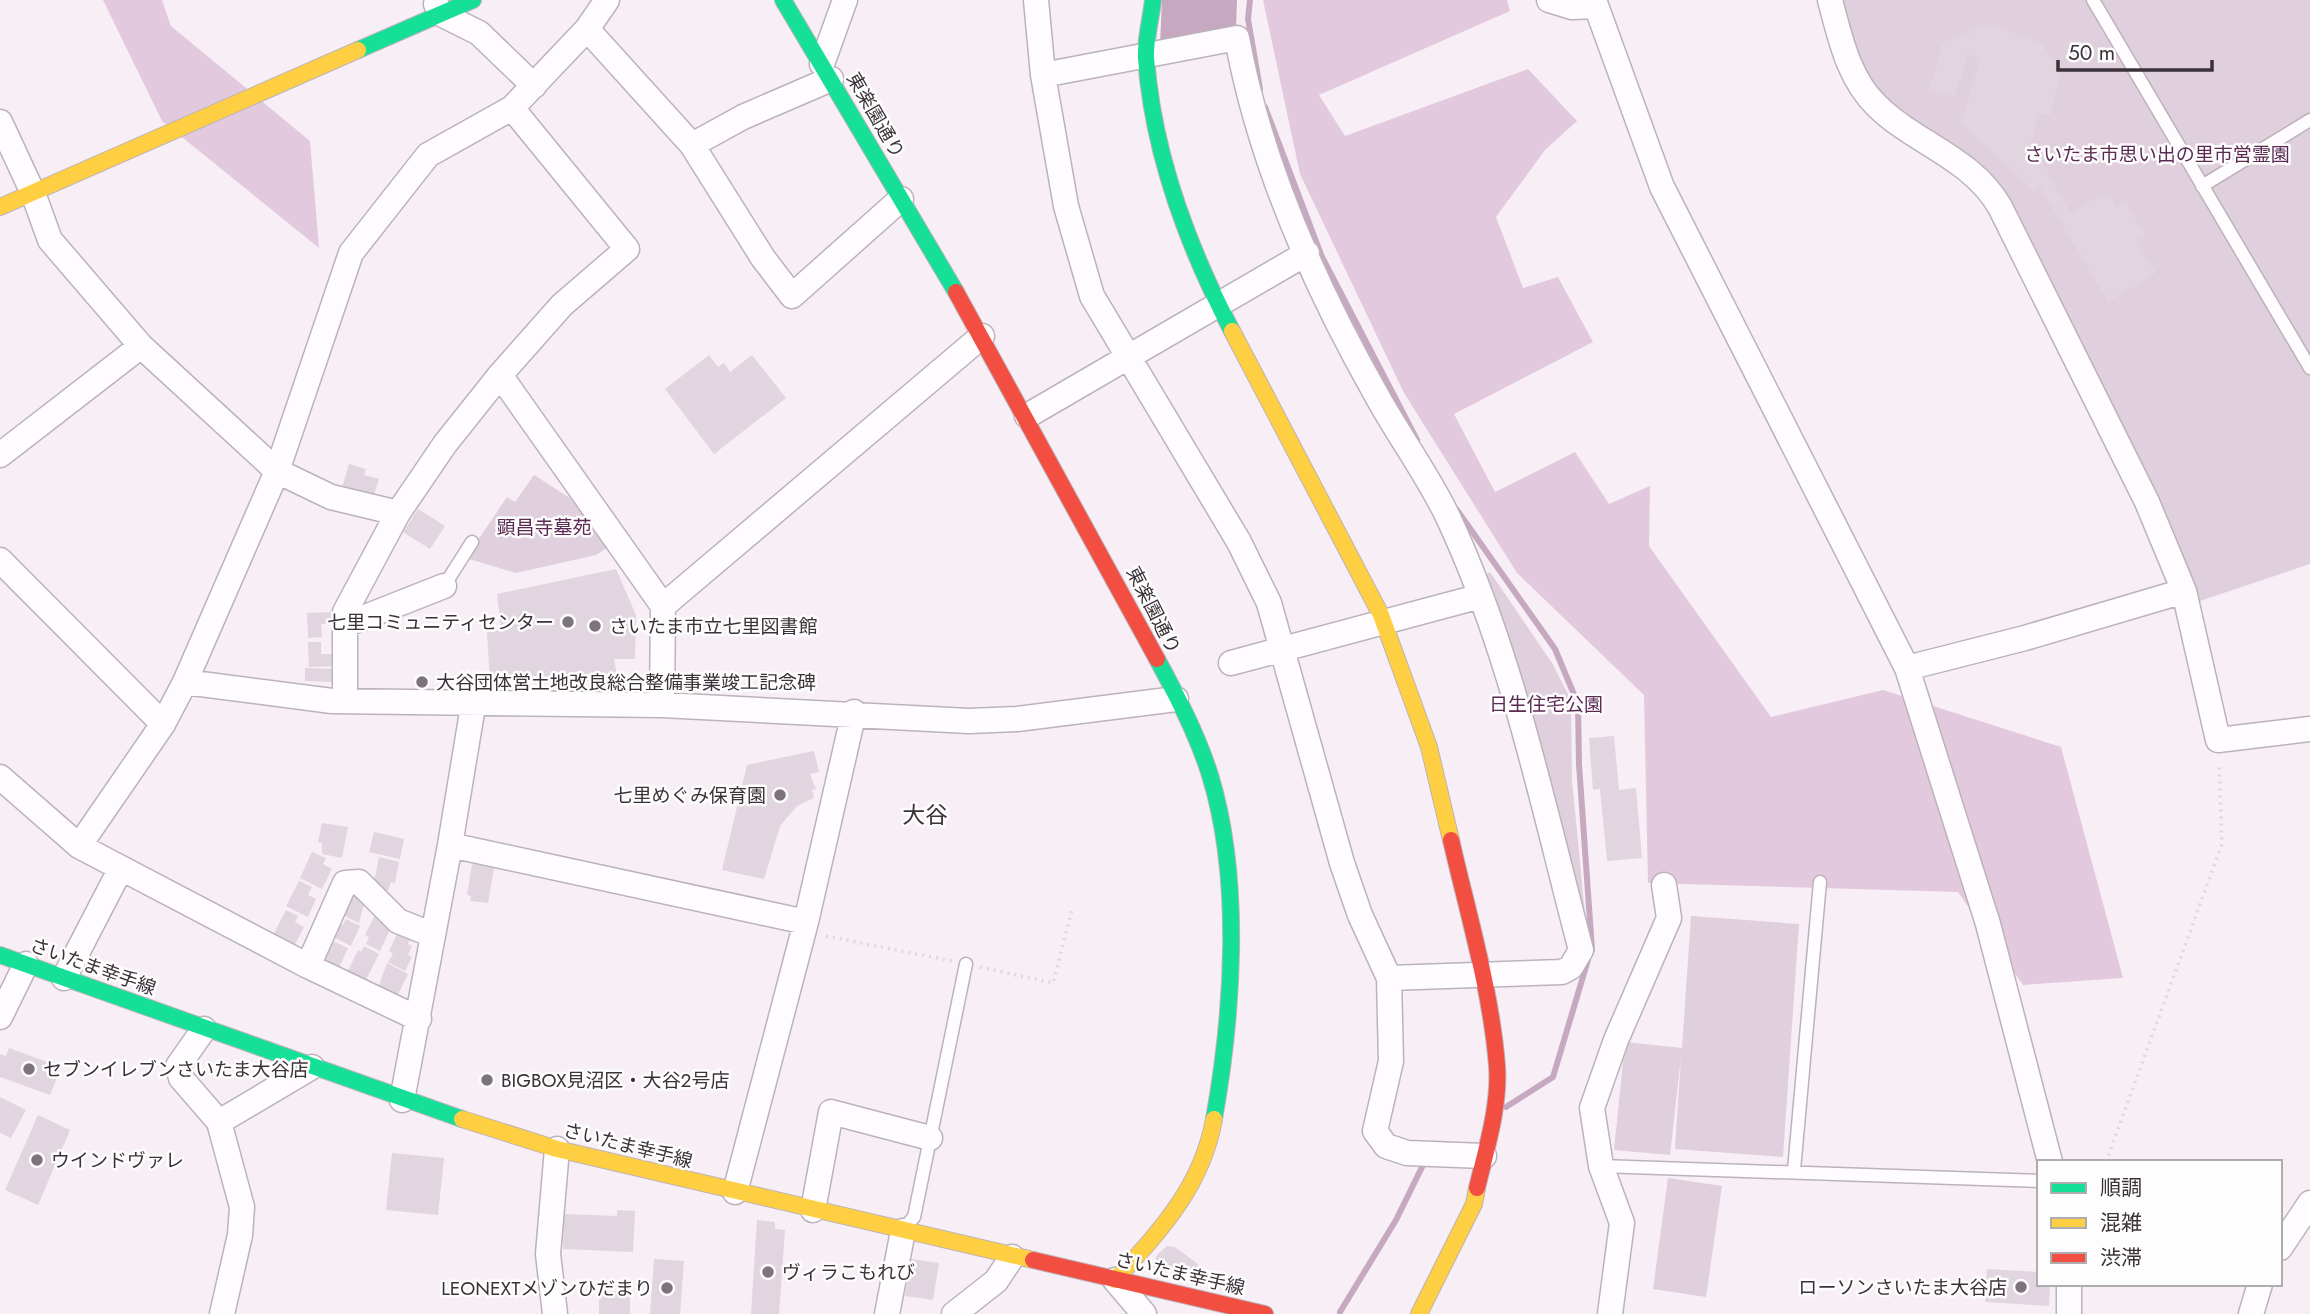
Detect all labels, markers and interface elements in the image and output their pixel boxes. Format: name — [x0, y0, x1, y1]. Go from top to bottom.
scale bar — [2058, 28, 2212, 72]
text: 50 m — [2068, 38, 2115, 68]
street label: 東楽園通り — [840, 67, 911, 163]
park label: さいたま市思い出の里市営霊園 — [2024, 141, 2290, 168]
park label: 顕昌寺墓苑 — [496, 514, 592, 541]
street label: 東楽園通り — [1120, 562, 1187, 659]
place label: 七里コミュニティセンター — [327, 609, 554, 636]
place label: さいたま市立七里図書館 — [609, 613, 817, 640]
marker: 七里コミュニティセンター — [560, 614, 576, 630]
marker: さいたま市立七里図書館 — [587, 618, 603, 634]
place label: 大谷団体営土地改良総合整備事業竣工記念碑 — [436, 669, 816, 696]
marker: 大谷団体営土地改良総合整備事業竣工記念碑 — [414, 674, 430, 690]
park label: 日生住宅公園 — [1489, 691, 1603, 718]
place label: 七里めぐみ保育園 — [613, 782, 766, 809]
marker: 七里めぐみ保育園 — [772, 787, 788, 803]
district label: 大谷 — [902, 798, 948, 832]
street label: さいたま幸手線 — [26, 931, 160, 1002]
place label: セブンイレブンさいたま大谷店 — [43, 1056, 308, 1083]
marker: セブンイレブンさいたま大谷店 — [21, 1061, 37, 1077]
place label: BIGBOX見沼区・大谷2号店 — [501, 1067, 729, 1094]
marker: BIGBOX見沼区・大谷2号店 — [479, 1072, 495, 1088]
street label: さいたま幸手線 — [560, 1116, 695, 1175]
place label: ウインドヴァレ — [51, 1147, 184, 1174]
marker: ウインドヴァレ — [29, 1152, 45, 1168]
legend — [2037, 1160, 2282, 1286]
text: 順調 — [2100, 1173, 2142, 1203]
text: 混雑 — [2100, 1208, 2142, 1238]
text: 渋滞 — [2100, 1243, 2142, 1273]
street label: さいたま幸手線 — [1112, 1245, 1247, 1302]
place label: ヴィラこもれび — [782, 1259, 915, 1286]
marker: ヴィラこもれび — [760, 1264, 776, 1280]
place label: ローソンさいたま大谷店 — [1799, 1274, 2007, 1301]
place label: LEONEXTメゾンひだまり — [441, 1275, 653, 1302]
marker: ローソンさいたま大谷店 — [2013, 1279, 2029, 1295]
marker: LEONEXTメゾンひだまり — [659, 1280, 675, 1296]

